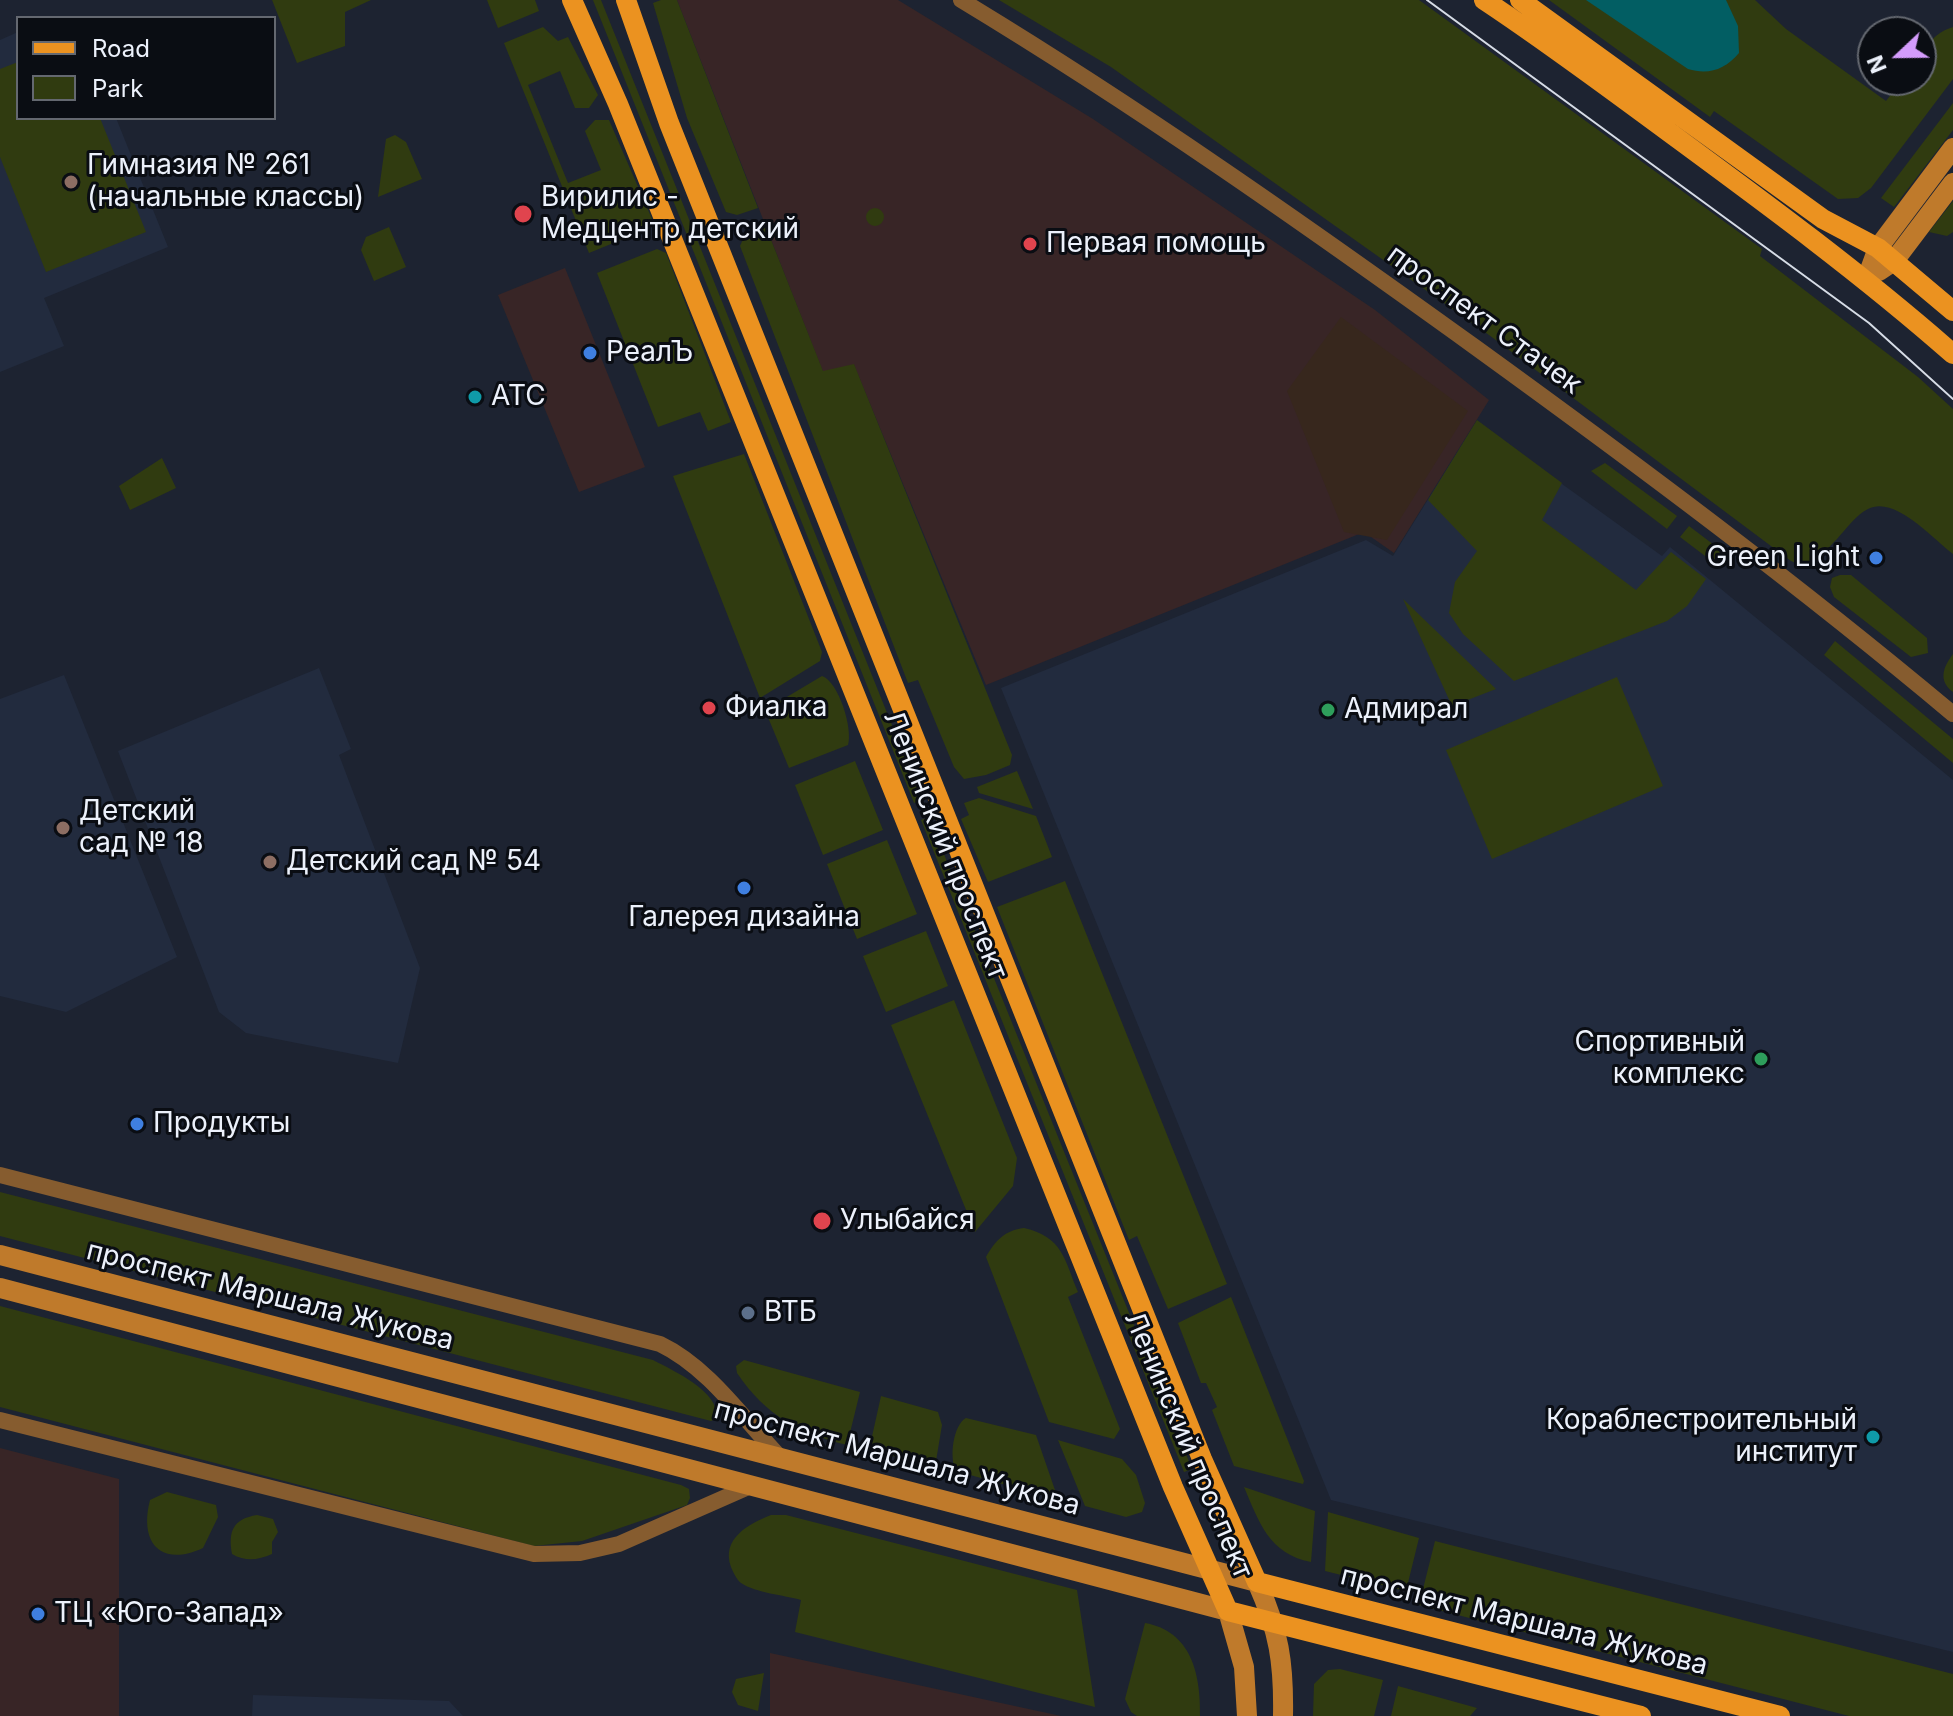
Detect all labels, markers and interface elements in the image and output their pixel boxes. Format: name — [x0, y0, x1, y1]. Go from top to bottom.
legend — [16, 16, 276, 120]
north arrow — [1857, 16, 1937, 96]
text: Road — [92, 34, 150, 63]
text: N — [1861, 52, 1892, 77]
text: Park — [92, 74, 143, 103]
place label: Гимназия № 261 (начальные классы) — [87, 149, 364, 215]
marker: Гимназия № 261 (начальные классы) — [62, 173, 80, 191]
place label: Вирилис - Медцентр детский — [541, 181, 799, 247]
marker: Вирилис - Медцентр детский — [512, 203, 534, 225]
place label: Первая помощь — [1046, 227, 1266, 261]
marker: Первая помощь — [1021, 235, 1039, 253]
street label: проспект Стачек — [1380, 238, 1588, 402]
place label: РеалЪ — [606, 336, 693, 370]
marker: РеалЪ — [581, 344, 599, 362]
place label: АТС — [491, 380, 546, 414]
marker: АТС — [466, 388, 484, 406]
place label: Green Light — [1706, 541, 1860, 575]
marker: Green Light — [1867, 549, 1885, 567]
place label: Фиалка — [725, 691, 827, 725]
place label: Адмирал — [1344, 693, 1468, 727]
marker: Фиалка — [700, 699, 718, 717]
marker: Адмирал — [1319, 701, 1337, 719]
street label: Ленинский проспект — [876, 706, 1014, 984]
place label: Детский сад № 18 — [79, 795, 204, 861]
marker: Детский сад № 18 — [54, 819, 72, 837]
place label: Детский сад № 54 — [286, 845, 541, 879]
marker: Детский сад № 54 — [261, 853, 279, 871]
marker: Галерея дизайна — [735, 879, 753, 897]
place label: Галерея дизайна — [628, 901, 860, 935]
place label: Спортивный комплекс — [1575, 1026, 1745, 1092]
marker: Спортивный комплекс — [1752, 1050, 1770, 1068]
place label: Продукты — [153, 1107, 290, 1141]
marker: Продукты — [128, 1115, 146, 1133]
place label: Улыбайся — [840, 1204, 975, 1238]
marker: Улыбайся — [811, 1210, 833, 1232]
street label: проспект Маршала Жукова — [83, 1234, 457, 1358]
place label: ВТБ — [764, 1296, 817, 1330]
marker: ВТБ — [739, 1304, 757, 1322]
street label: Ленинский проспект — [1117, 1307, 1259, 1583]
street label: проспект Маршала Жукова — [710, 1393, 1084, 1523]
place label: Кораблестроительный институт — [1546, 1404, 1857, 1470]
marker: Кораблестроительный институт — [1864, 1428, 1882, 1446]
street label: проспект Маршала Жукова — [1337, 1559, 1711, 1683]
place label: ТЦ «Юго-Запад» — [54, 1597, 284, 1631]
marker: ТЦ «Юго-Запад» — [29, 1605, 47, 1623]

